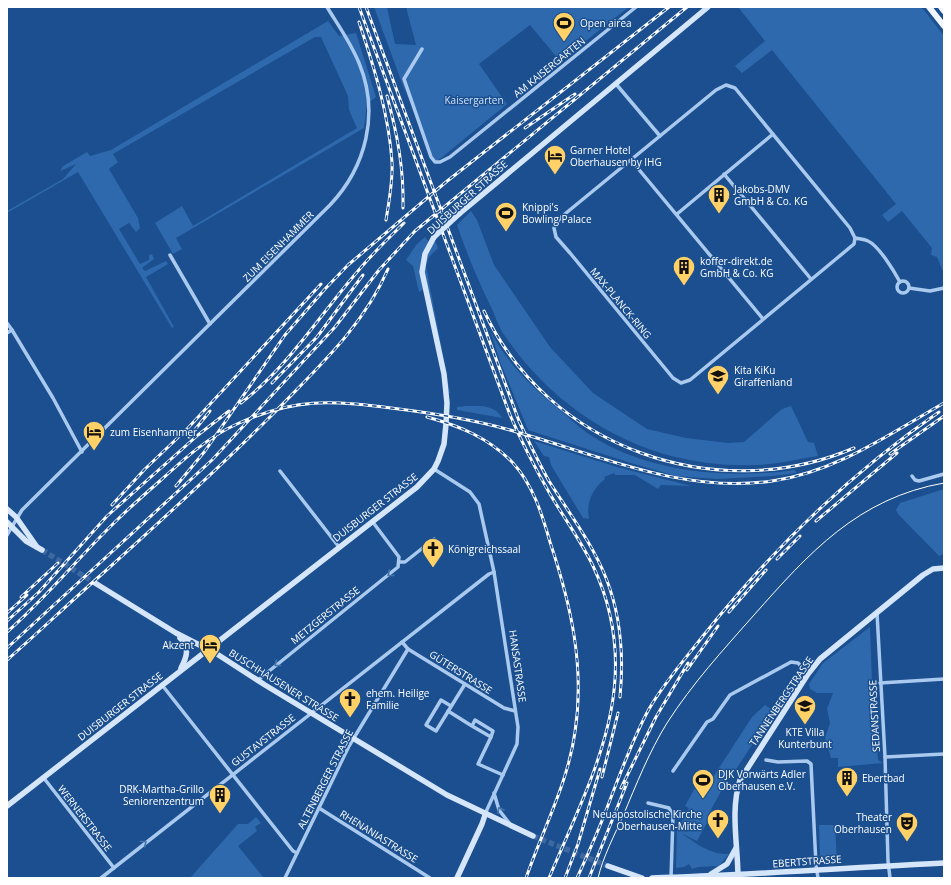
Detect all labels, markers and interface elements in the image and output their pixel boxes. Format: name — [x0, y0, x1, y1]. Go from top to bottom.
sports icon: Open airea — [551, 10, 577, 43]
place label: Open airea — [580, 16, 632, 30]
street label: AM KAISERGARTEN — [510, 34, 588, 100]
park label: Kaisergarten — [444, 93, 504, 107]
hotel icon: Garner Hotel Oberhausen by IHG — [542, 143, 568, 176]
place label: Garner Hotel Oberhausen by IHG — [570, 143, 662, 169]
street label: DUISBURGER STRASSE — [424, 157, 510, 237]
building icon: Jakobs-DMV GmbH & Co. KG — [706, 182, 732, 215]
place label: Jakobs-DMV GmbH & Co. KG — [733, 182, 807, 208]
sports icon: Knippi's Bowling Palace — [493, 200, 519, 233]
place label: Knippi's Bowling Palace — [522, 200, 592, 226]
street label: ZUM EISENHAMMER — [239, 207, 317, 285]
building icon: koffer-direkt.de GmbH & Co. KG — [671, 254, 697, 287]
place label: koffer-direkt.de GmbH & Co. KG — [700, 254, 773, 280]
street label: MAX-PLANCK-RING — [587, 264, 655, 342]
school or university icon: Kita KiKu Giraffenland — [705, 363, 731, 396]
place label: Kita KiKu Giraffenland — [734, 363, 792, 389]
hotel icon: zum Eisenhammer — [81, 419, 107, 452]
place label: zum Eisenhammer — [110, 425, 197, 439]
street label: DUISBURGER STRASSE — [330, 469, 420, 545]
church icon: Königreichssaal — [420, 536, 446, 569]
place label: Königreichssaal — [448, 542, 521, 556]
one-way arrow — [387, 570, 394, 577]
street label: METZGERSTRASSE — [288, 583, 362, 647]
street label: HANSASTRASSE — [506, 629, 530, 703]
hotel icon: Akzent — [197, 632, 223, 665]
place label: Akzent — [162, 638, 194, 652]
street label: BUSCHHAUSENER STRASSE — [227, 645, 341, 725]
street label: GÜTERSTRASSE — [427, 647, 495, 697]
street label: TANNENBERGSTRASSE — [746, 653, 816, 749]
one-way arrow — [275, 659, 282, 666]
street label: DUISBURGER STRASSE — [75, 668, 165, 744]
street label: SEDANSTRASSE — [865, 680, 883, 752]
church icon: ehem. Heilige Familie — [337, 686, 363, 719]
place label: ehem. Heilige Familie — [366, 686, 430, 712]
school or university icon: KTE Villa Kunterbunt — [792, 693, 818, 726]
street label: GUSTAVSTRASSE — [228, 711, 298, 769]
place label: KTE Villa Kunterbunt — [778, 725, 832, 751]
street label: ALTENBERGER STRASSE — [294, 727, 356, 831]
building icon: Ebertbad — [834, 765, 860, 798]
sports icon: DJK Vorwärts Adler Oberhausen e.V. — [690, 767, 716, 800]
place label: DJK Vorwärts Adler Oberhausen e.V. — [718, 767, 806, 793]
place label: Ebertbad — [862, 771, 905, 785]
street label: WERNERSTRASSE — [55, 782, 115, 854]
place label: DRK-Martha-Grillo Seniorenzentrum — [119, 782, 204, 808]
building icon: DRK-Martha-Grillo Seniorenzentrum — [207, 782, 233, 815]
street label: RHENANIASTRASSE — [337, 806, 421, 866]
one-way arrow — [497, 807, 505, 814]
place label: Neuapostolische Kirche Oberhausen-Mitte — [592, 807, 702, 833]
church icon: Neuapostolische Kirche Oberhausen-Mitte — [705, 807, 731, 840]
place label: Theater Oberhausen — [834, 810, 892, 836]
theatre icon: Theater Oberhausen — [894, 810, 920, 843]
one-way arrow — [140, 841, 147, 848]
street label: EBERTSTRASSE — [772, 852, 842, 870]

